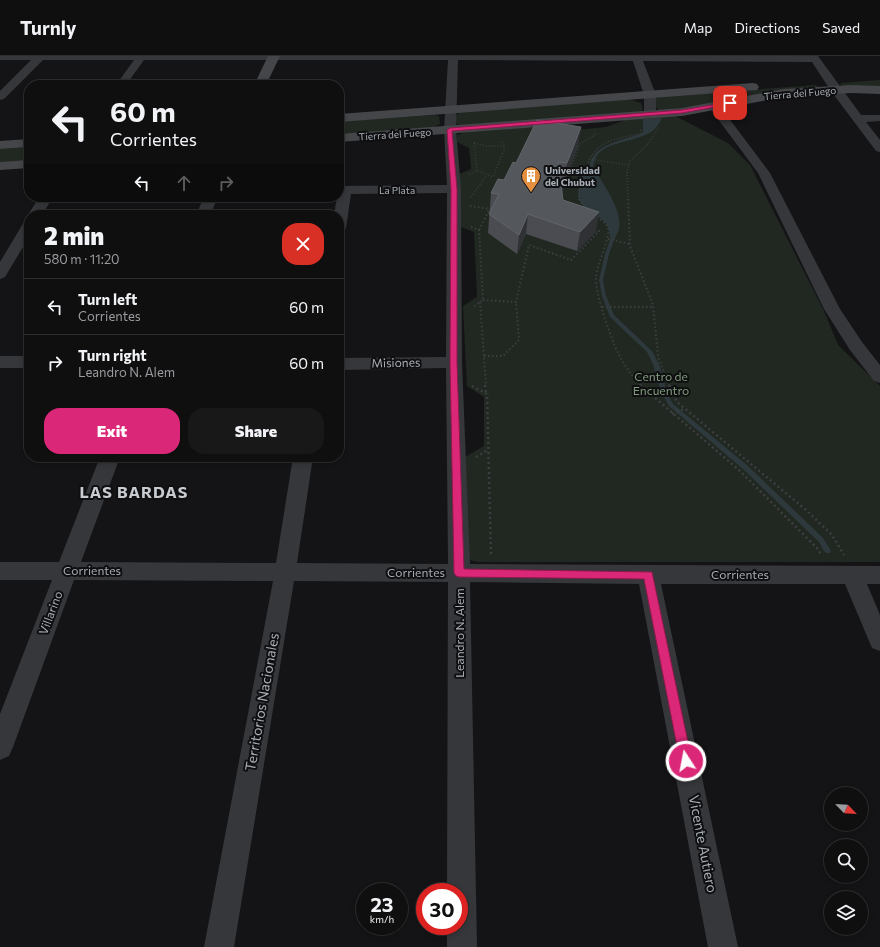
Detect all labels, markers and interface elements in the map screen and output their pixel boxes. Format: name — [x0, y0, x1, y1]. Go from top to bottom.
text: Turnly — [20, 16, 76, 39]
text: Map — [684, 19, 713, 36]
text: Directions — [735, 19, 800, 36]
text: Saved — [822, 19, 860, 36]
street label: Tierra del Fuego — [763, 84, 837, 102]
pin — [713, 86, 747, 120]
icon: arrive — [719, 92, 741, 114]
text: 60 m — [110, 94, 176, 128]
icon: left — [44, 96, 96, 148]
street label: Tierra del Fuego — [358, 125, 432, 143]
text: Corrientes — [110, 128, 197, 150]
place label: Universidad del Chubut — [545, 164, 600, 188]
building icon: Universidad del Chubut — [520, 165, 542, 193]
icon: left — [131, 172, 153, 194]
icon: ahead — [173, 172, 195, 194]
icon: right — [215, 172, 237, 194]
street label: La Plata — [379, 184, 415, 196]
text: 2 min — [44, 221, 104, 250]
button: close — [282, 223, 324, 265]
text: 580 m · 11:20 — [44, 251, 120, 267]
text: Turn left — [78, 290, 137, 308]
icon: left — [44, 296, 66, 318]
text: 60 m — [289, 298, 324, 316]
text: Corrientes — [78, 308, 141, 324]
text: Turn right — [78, 346, 147, 364]
icon: right — [44, 352, 66, 374]
text: 60 m — [289, 354, 324, 372]
street label: Misiones — [371, 355, 421, 369]
text: Leandro N. Alem — [78, 364, 175, 380]
park label: Centro de Encuentro — [633, 369, 689, 397]
button: Exit — [44, 408, 180, 454]
button: Share — [188, 408, 324, 454]
district label: LAS BARDAS — [80, 482, 188, 501]
street label: Corrientes — [63, 563, 121, 577]
street label: Corrientes — [387, 565, 445, 579]
street label: Corrientes — [711, 567, 769, 581]
street label: Leandro N. Alem — [452, 588, 466, 678]
street label: Villarino — [35, 589, 65, 636]
street label: Territorios Nacionales — [241, 632, 282, 772]
position arrow — [665, 740, 707, 782]
north arrow — [824, 787, 868, 831]
map controls — [824, 787, 868, 935]
street label: Vicente Autiero — [686, 794, 721, 894]
button: search — [824, 839, 868, 883]
speed limit sign: 30 — [416, 883, 468, 935]
button: layers — [824, 891, 868, 935]
text: 23 — [370, 892, 394, 916]
text: km/h — [370, 913, 394, 925]

